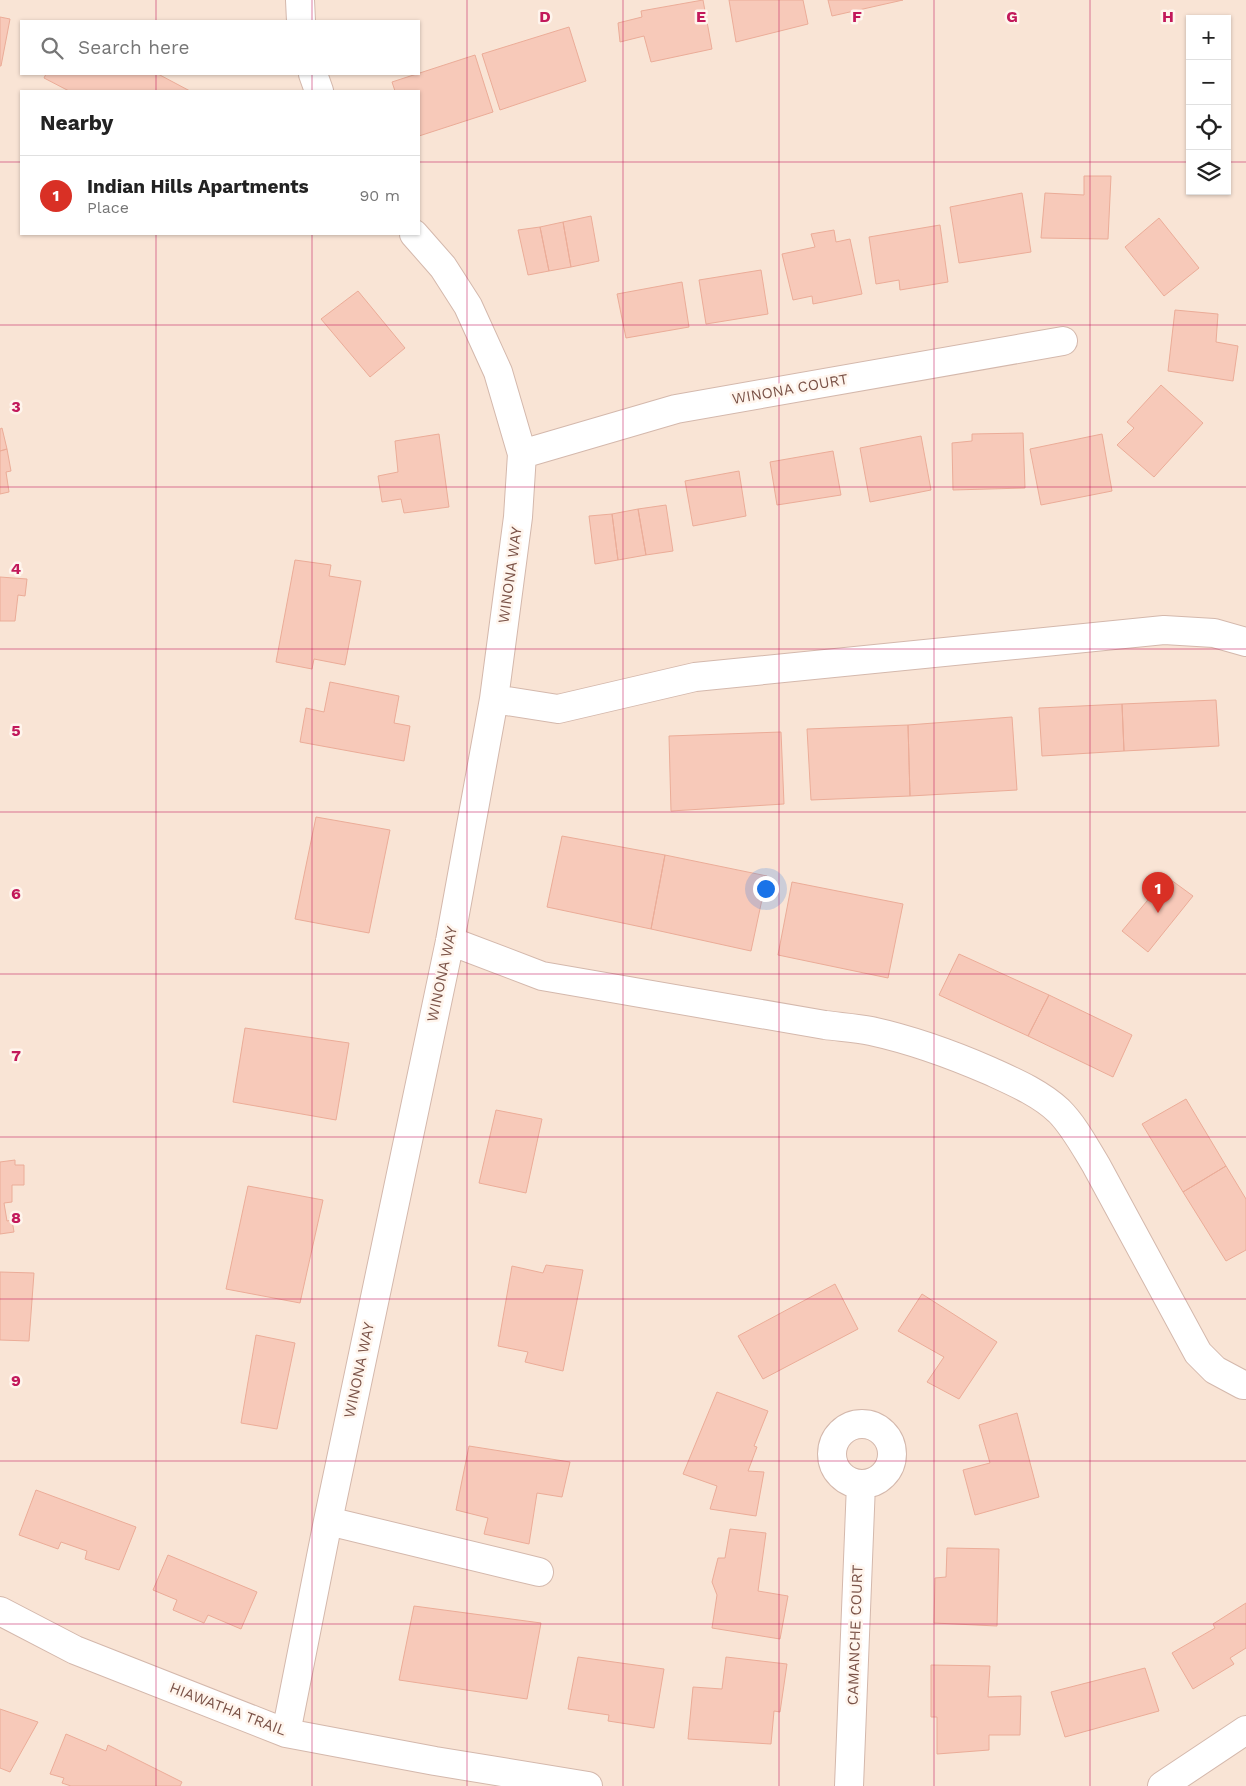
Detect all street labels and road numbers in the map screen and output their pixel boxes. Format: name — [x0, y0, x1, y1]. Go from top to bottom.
street label: WINONA COURT — [731, 370, 849, 408]
street label: WINONA WAY — [494, 525, 526, 625]
street label: WINONA WAY — [423, 924, 461, 1024]
street label: WINONA WAY — [340, 1320, 378, 1420]
street label: CAMANCHE COURT — [844, 1564, 866, 1706]
street label: HIAWATHA TRAIL — [167, 1678, 289, 1740]

